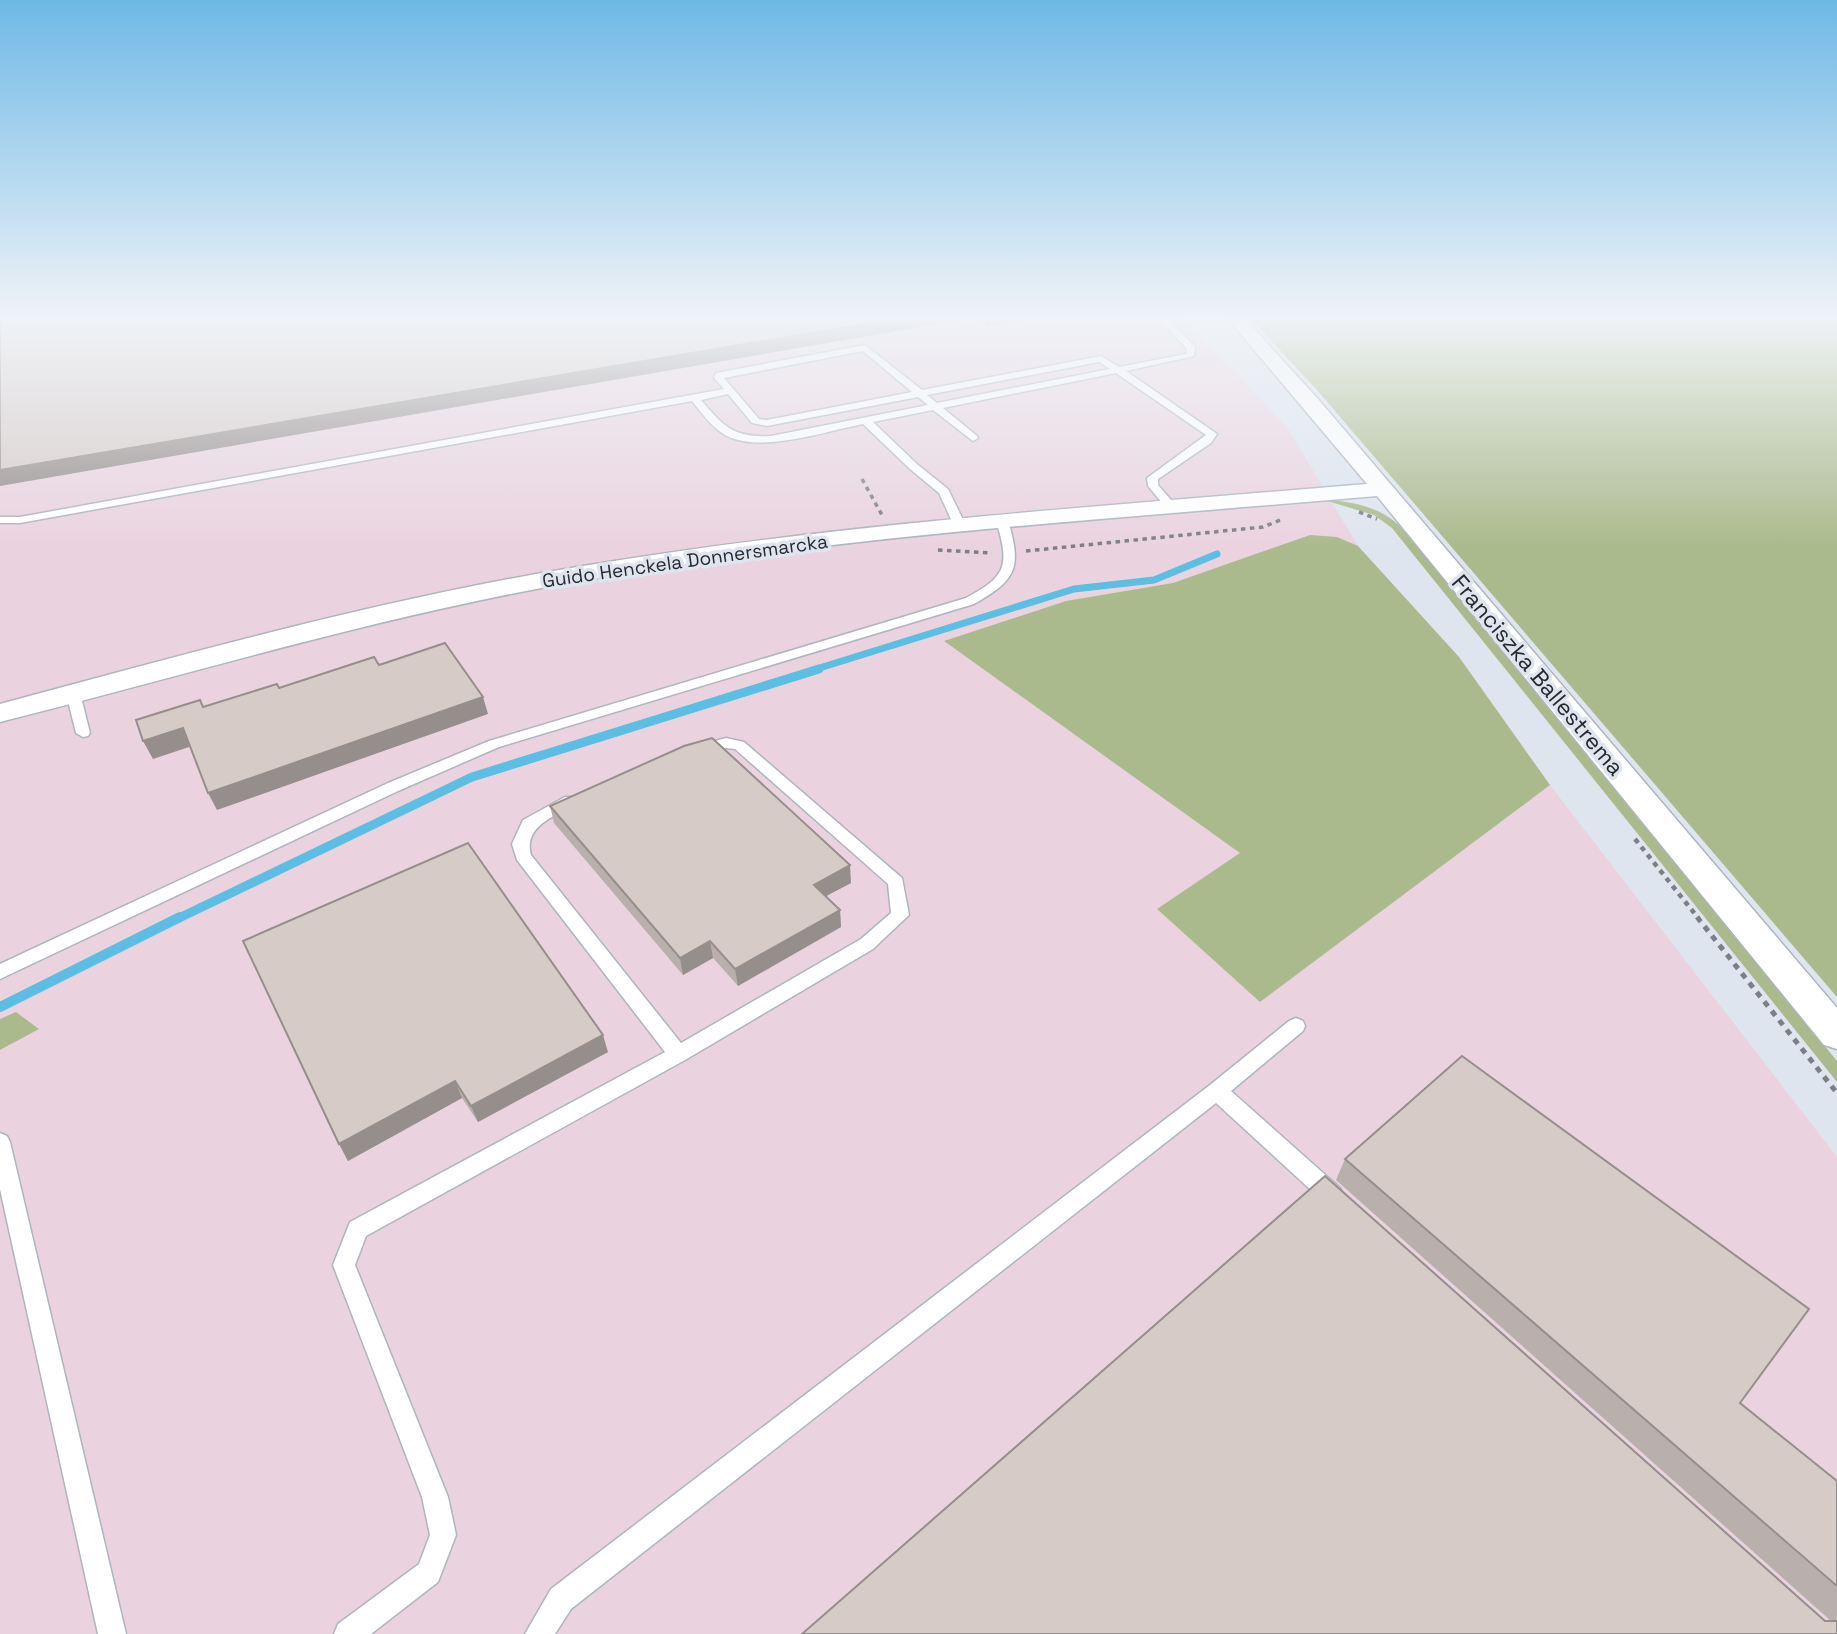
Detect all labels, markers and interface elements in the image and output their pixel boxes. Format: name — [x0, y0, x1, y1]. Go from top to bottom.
street label: Guido Henckela Donnersmarcka — [541, 529, 829, 593]
street label: Franciszka Ballestrema — [1445, 568, 1631, 782]

